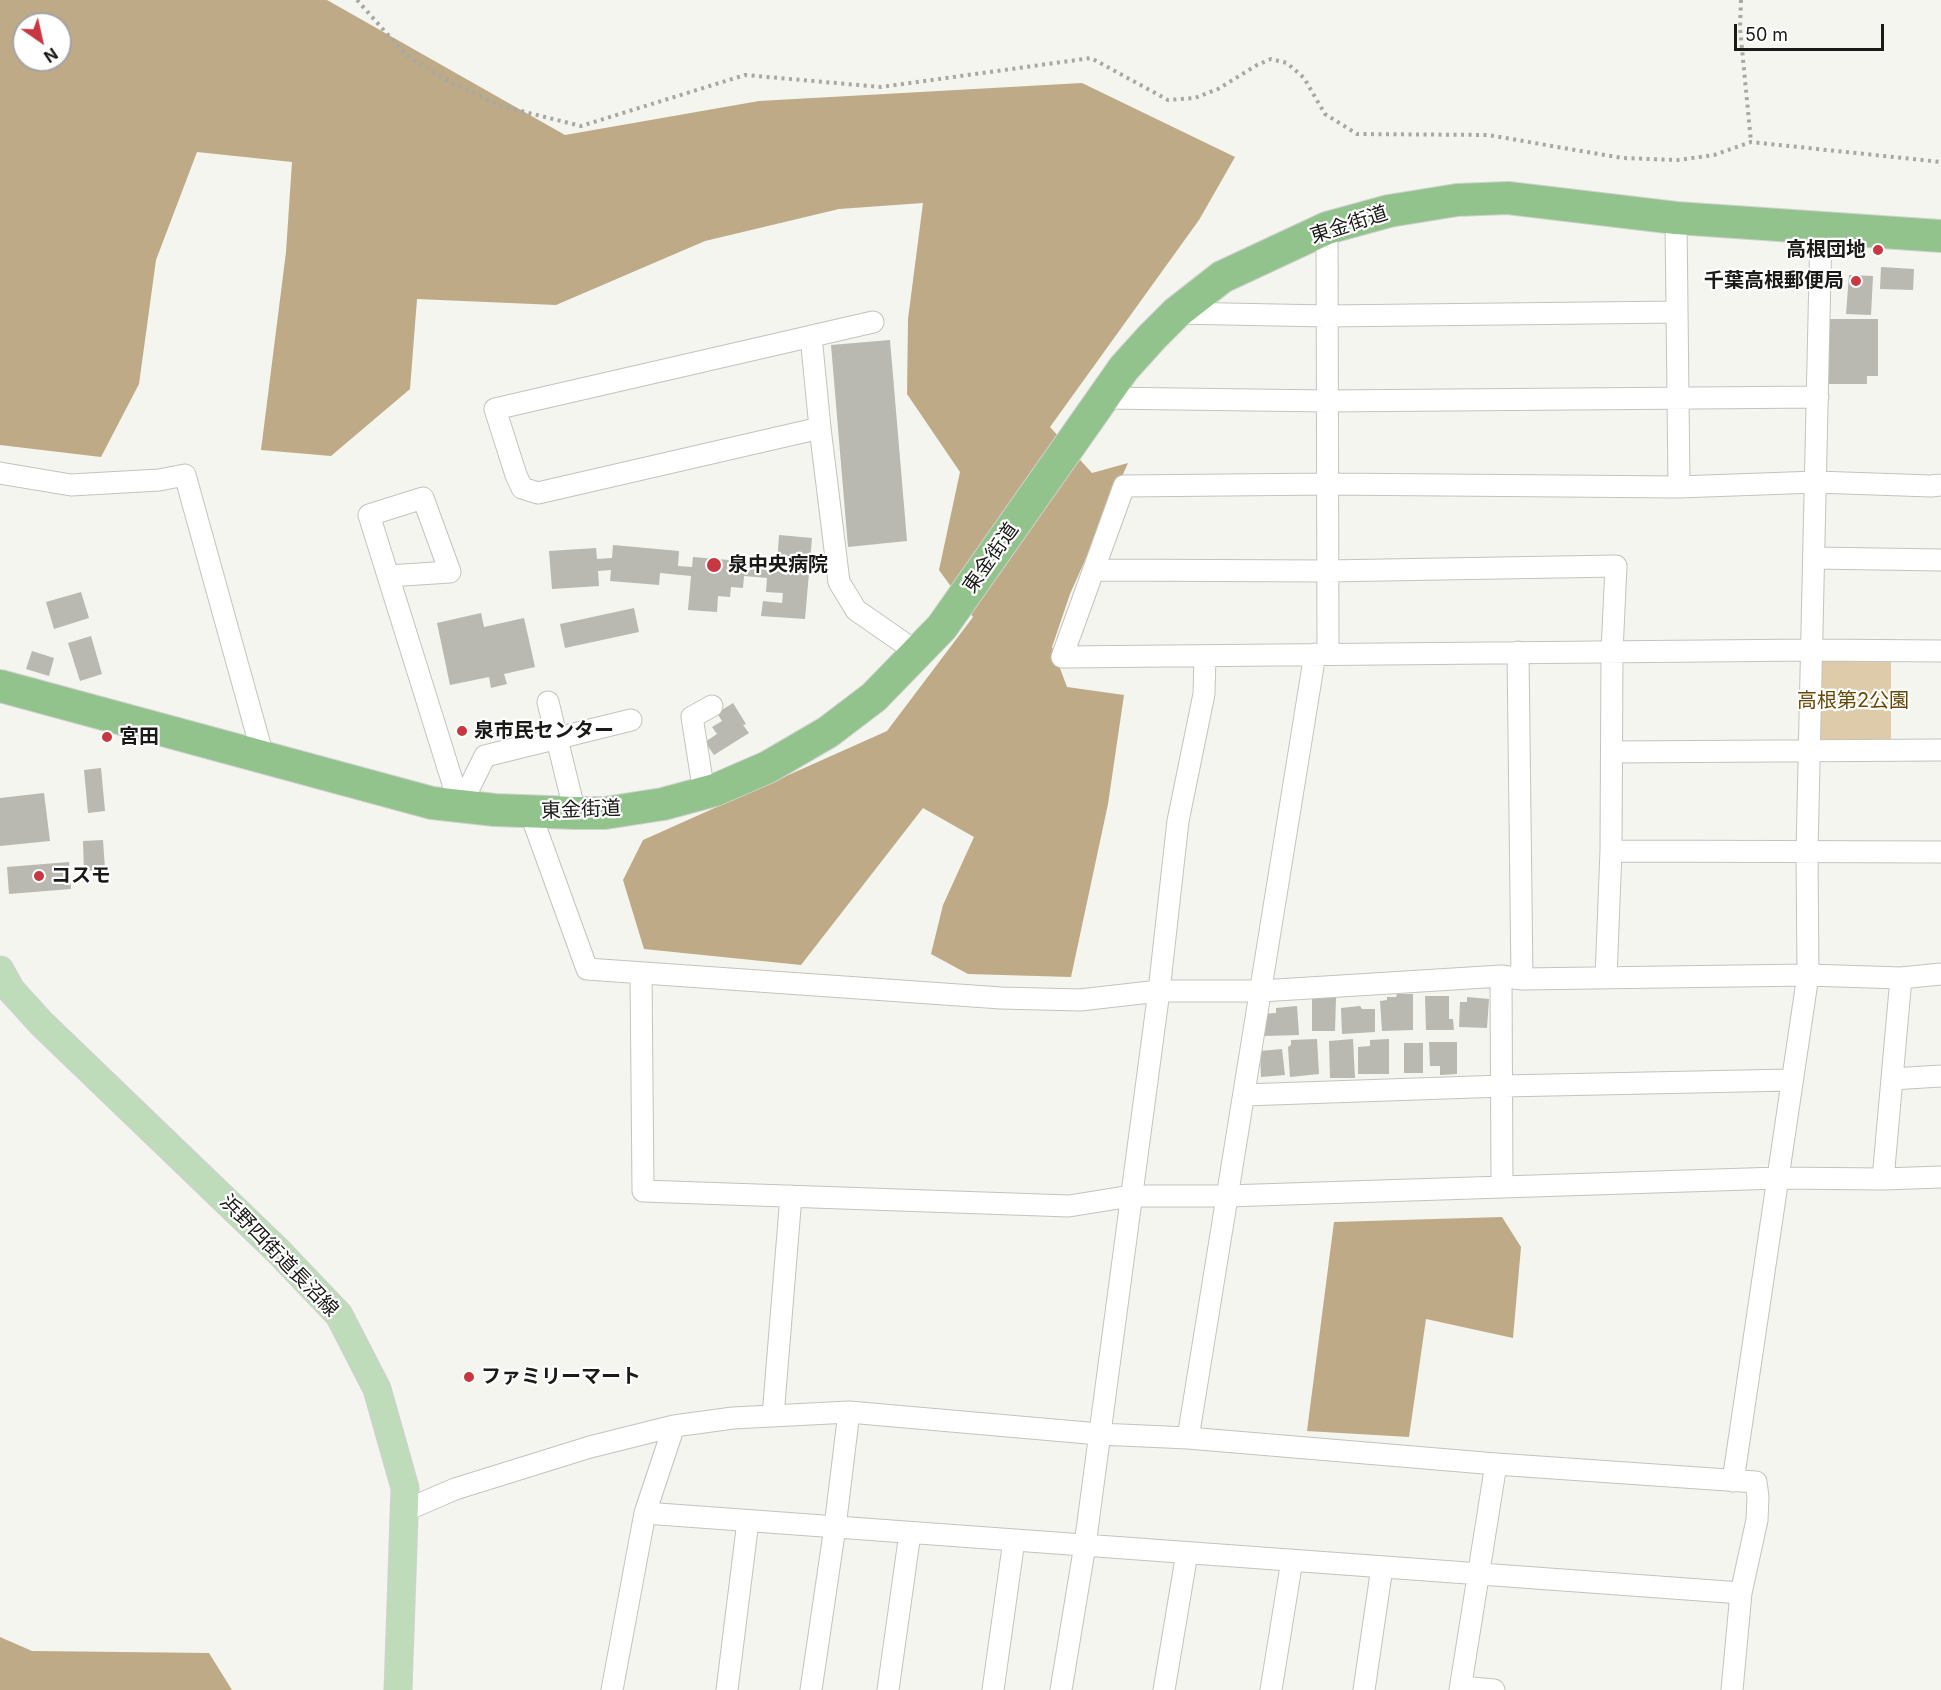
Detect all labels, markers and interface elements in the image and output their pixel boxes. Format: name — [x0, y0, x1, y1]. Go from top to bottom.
north arrow — [12, 12, 72, 72]
scale bar — [1737, 12, 1887, 50]
text: 50 m — [1745, 24, 1788, 45]
text: N — [40, 44, 62, 67]
street label: 東金街道 — [1307, 201, 1391, 249]
place label: 高根団地 — [1786, 238, 1866, 262]
marker: 高根団地 — [1871, 243, 1885, 257]
place label: 千葉高根郵便局 — [1704, 269, 1844, 293]
marker: 千葉高根郵便局 — [1849, 274, 1863, 288]
street label: 東金街道 — [958, 518, 1024, 598]
place label: 泉中央病院 — [728, 553, 828, 577]
marker: 泉中央病院 — [705, 556, 723, 574]
park label: 高根第2公園 — [1797, 689, 1909, 713]
place label: 泉市民センター — [474, 719, 614, 743]
marker: 泉市民センター — [455, 724, 469, 738]
place label: 宮田 — [119, 725, 159, 749]
marker: 宮田 — [100, 730, 114, 744]
street label: 東金街道 — [541, 797, 621, 823]
place label: コスモ — [51, 864, 111, 888]
marker: コスモ — [32, 869, 46, 883]
street label: 浜野四街道長沼線 — [215, 1190, 343, 1322]
place label: ファミリーマート — [481, 1365, 641, 1389]
marker: ファミリーマート — [462, 1370, 476, 1384]

